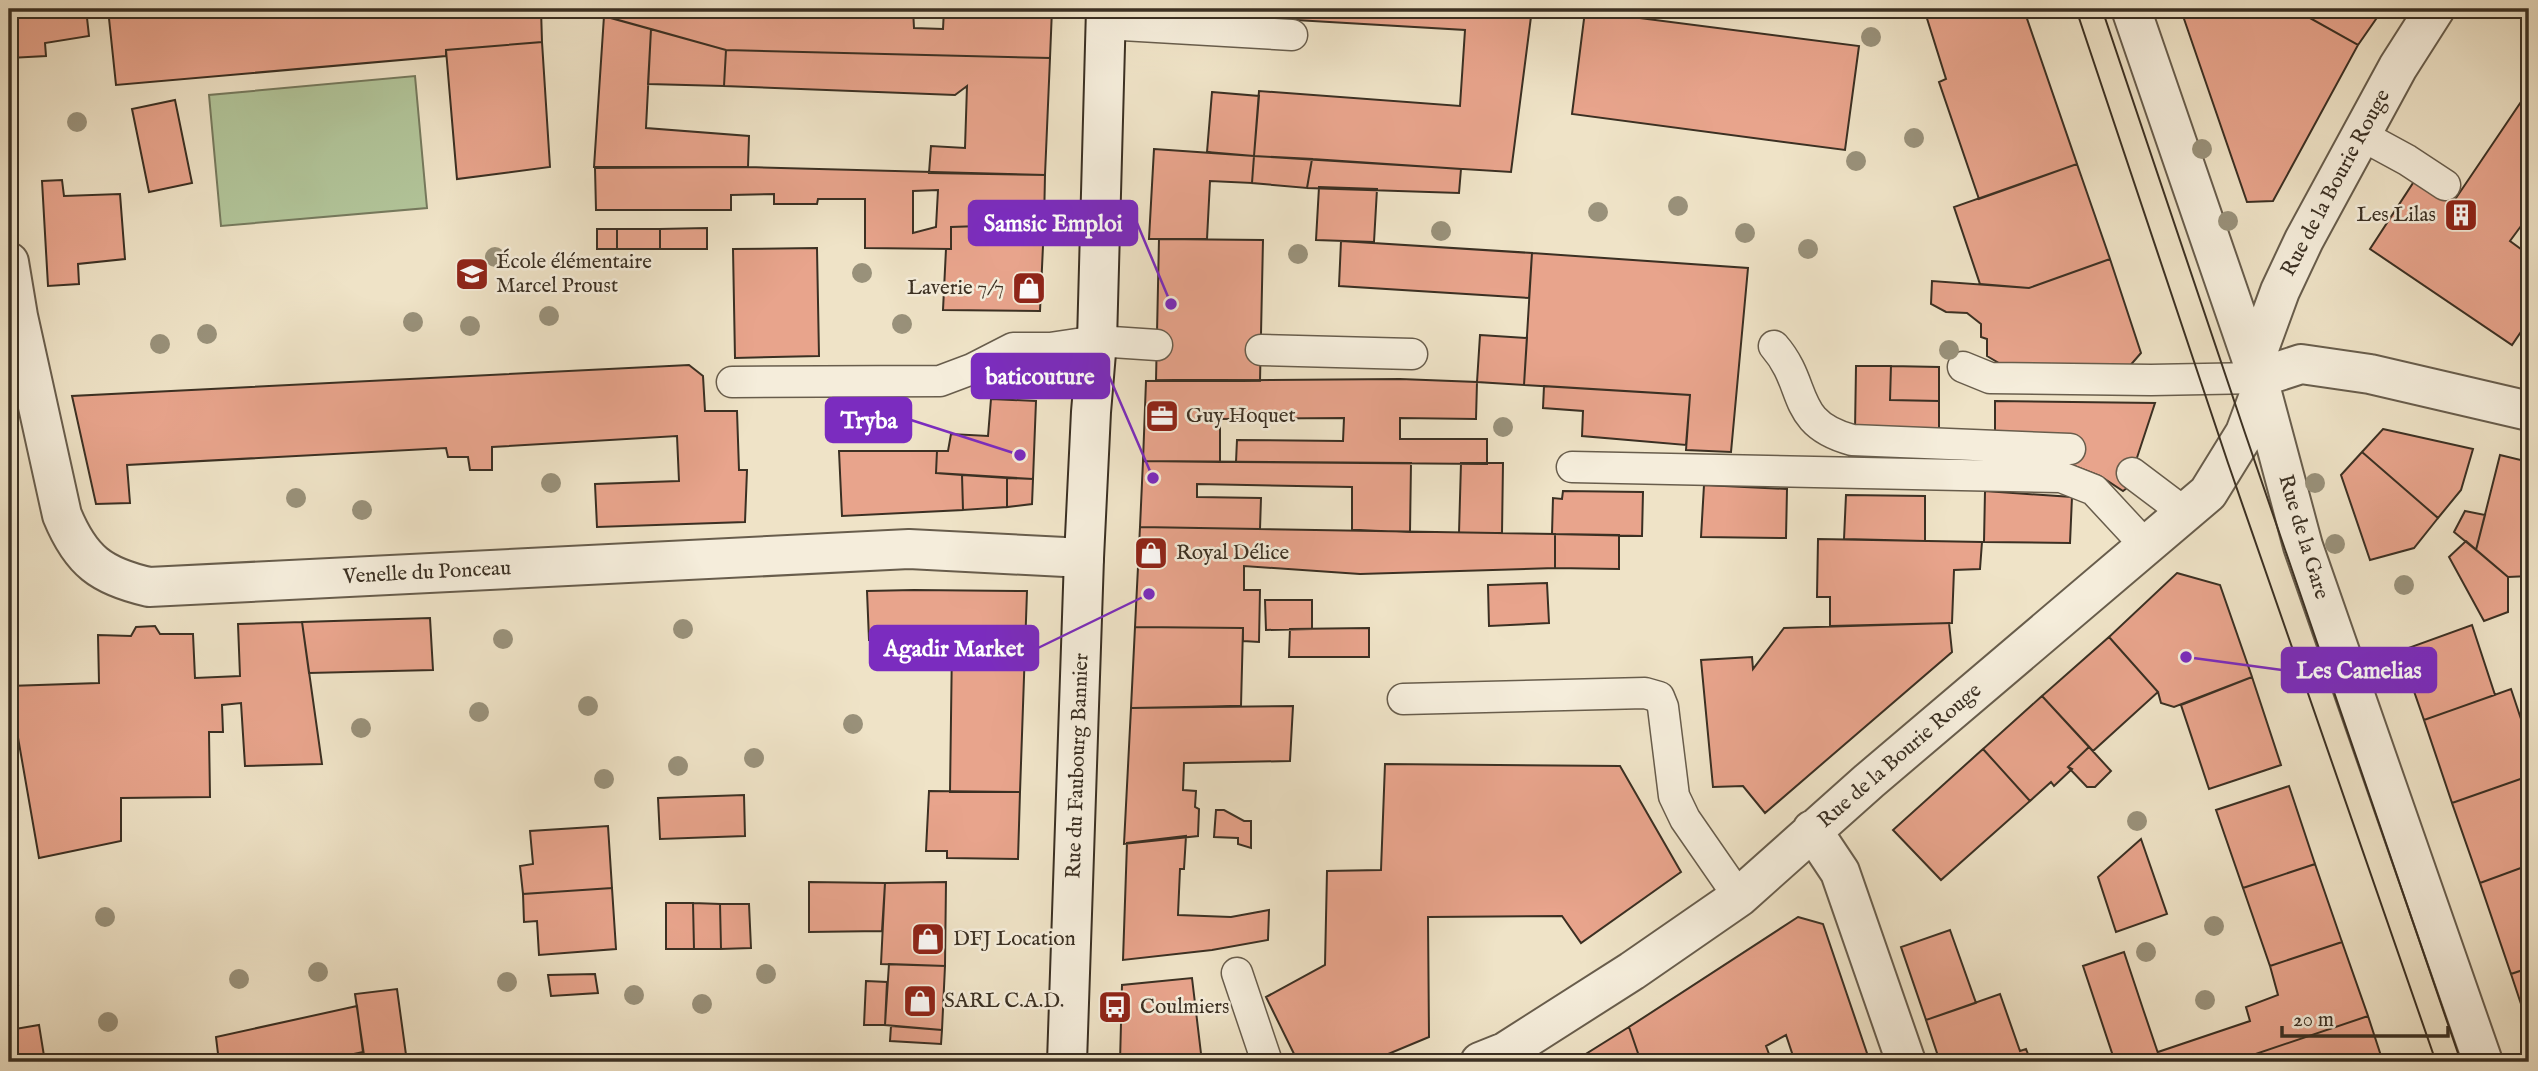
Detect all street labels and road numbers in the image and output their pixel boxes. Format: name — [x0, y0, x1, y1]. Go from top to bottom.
street label: Rue de la Bourie Rouge — [2275, 84, 2397, 281]
street label: Rue de la Gare — [2271, 471, 2335, 603]
street label: Venelle du Ponceau — [341, 555, 512, 591]
street label: Rue du Faubourg Bannier — [1061, 652, 1095, 879]
street label: Rue de la Bourie Rouge — [1813, 677, 1988, 835]

